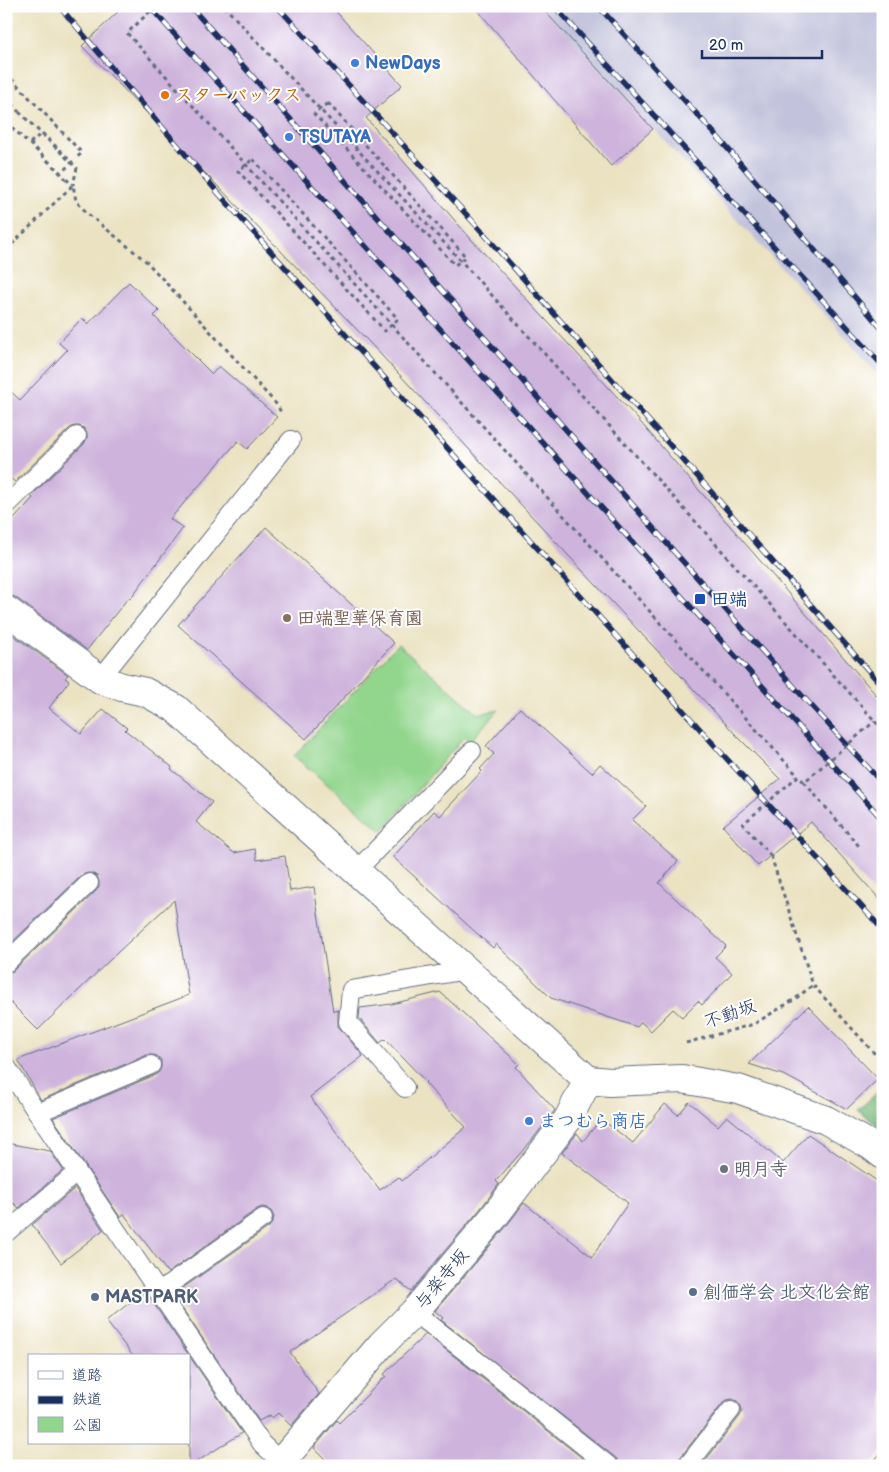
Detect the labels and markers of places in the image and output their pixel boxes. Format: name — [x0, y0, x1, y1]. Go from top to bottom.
place label: NewDays — [365, 53, 441, 74]
marker: NewDays — [349, 57, 361, 69]
place label: スターバックス — [175, 85, 301, 106]
marker: スターバックス — [159, 89, 171, 101]
place label: TSUTAYA — [299, 127, 372, 148]
marker: TSUTAYA — [283, 131, 295, 143]
place label: 田端 — [711, 589, 747, 610]
marker: 田端 — [693, 592, 707, 606]
place label: 田端聖華保育園 — [297, 608, 423, 629]
marker: 田端聖華保育園 — [281, 612, 293, 624]
place label: まつむら商店 — [539, 1111, 647, 1132]
marker: まつむら商店 — [523, 1115, 535, 1127]
place label: 明月寺 — [734, 1159, 788, 1180]
marker: 明月寺 — [718, 1163, 730, 1175]
place label: 創価学会 北文化会館 — [703, 1282, 870, 1303]
marker: 創価学会 北文化会館 — [687, 1286, 699, 1298]
place label: MASTPARK — [105, 1287, 198, 1308]
marker: MASTPARK — [89, 1291, 101, 1303]

